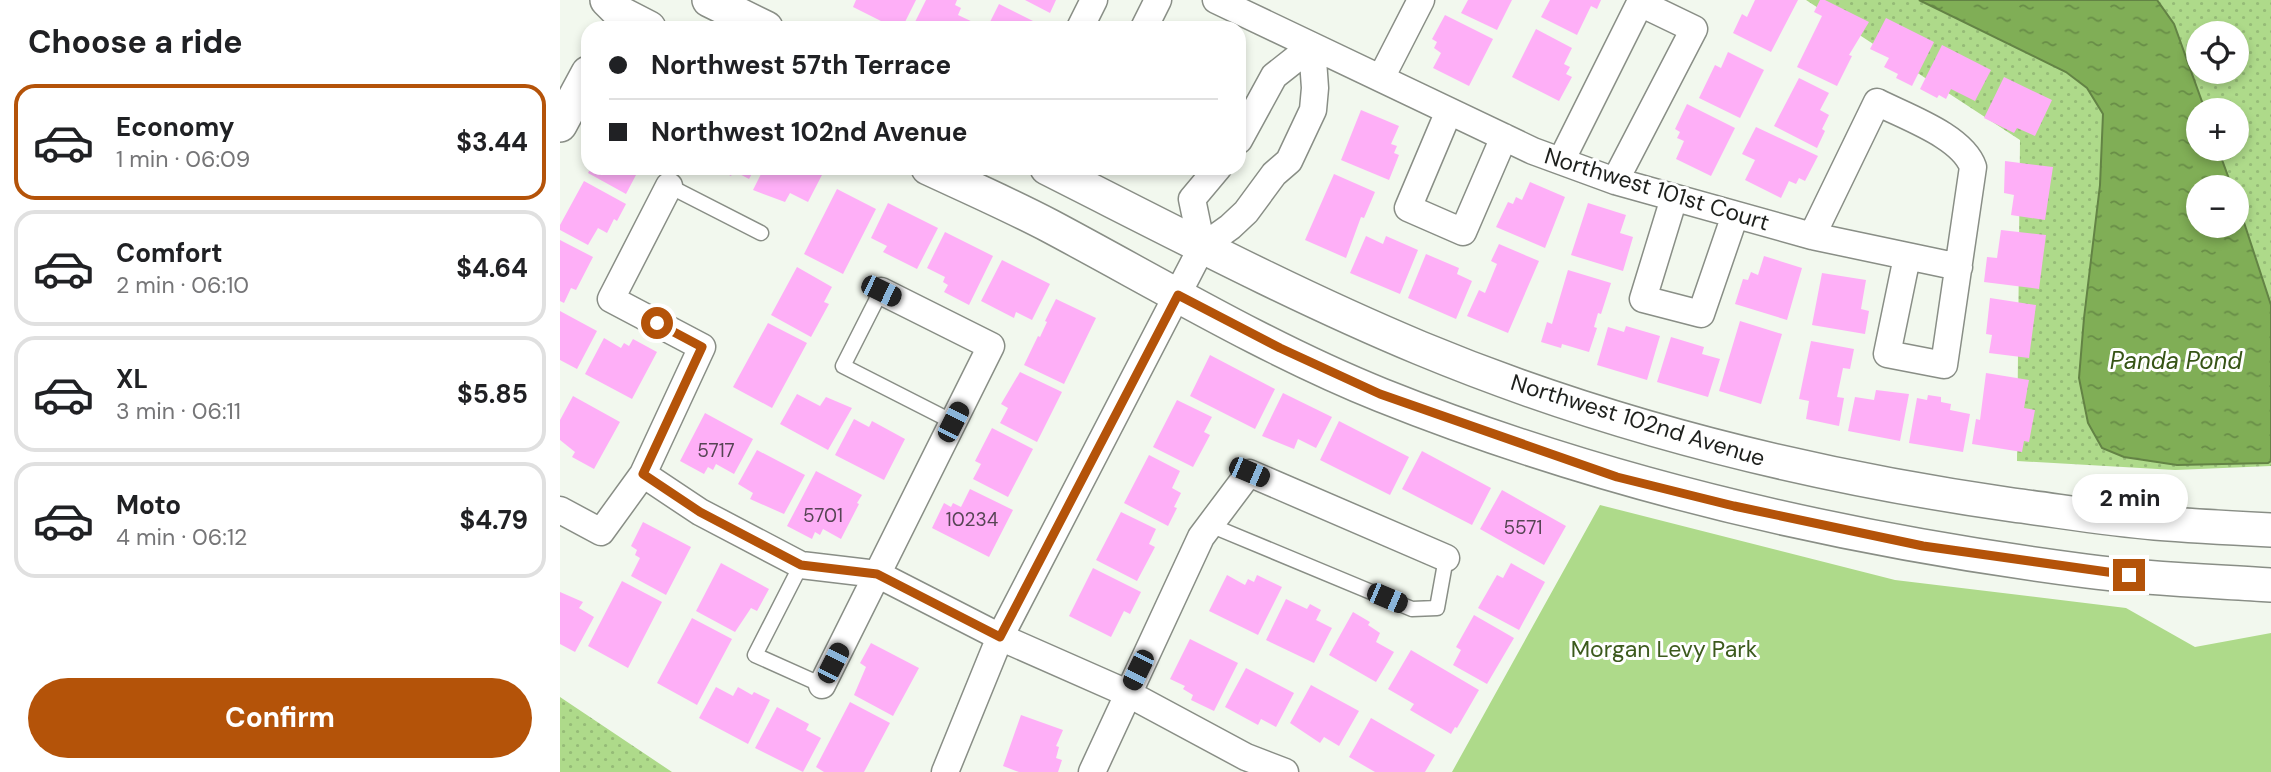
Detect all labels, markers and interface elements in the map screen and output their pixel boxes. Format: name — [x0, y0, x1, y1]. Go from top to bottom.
text: Choose a ride — [28, 21, 243, 63]
map controls — [2186, 21, 2249, 238]
button: locate — [2186, 21, 2249, 84]
text: Northwest 57th Terrace — [651, 48, 951, 82]
button: + — [2186, 98, 2249, 161]
text: Economy — [116, 110, 234, 144]
icon: car — [32, 111, 95, 174]
text: Northwest 102nd Avenue — [651, 115, 967, 149]
text: $3.44 — [456, 125, 528, 159]
street label: Northwest 101st Court — [1541, 140, 1773, 238]
text: 1 min · 06:09 — [116, 144, 250, 174]
button: − — [2186, 175, 2249, 238]
text: Comfort — [116, 236, 222, 270]
icon: car — [32, 237, 95, 300]
text: $4.64 — [456, 251, 528, 285]
text: 2 min · 06:10 — [116, 270, 249, 300]
car — [858, 272, 905, 310]
route start — [641, 307, 673, 339]
water label: Panda Pond — [2110, 345, 2243, 376]
text: XL — [116, 362, 148, 396]
icon: car — [32, 363, 95, 426]
street label: Northwest 102nd Avenue — [1507, 367, 1769, 473]
text: $5.85 — [457, 377, 528, 411]
text: 3 min · 06:11 — [116, 396, 241, 426]
car — [935, 399, 972, 445]
house number: 5717 — [697, 438, 735, 463]
car — [1226, 454, 1273, 490]
callout: 2 min — [2071, 474, 2187, 522]
text: 2 min — [2100, 483, 2160, 513]
text: Moto — [116, 488, 181, 522]
icon: car — [32, 489, 95, 552]
text: $4.79 — [459, 503, 528, 537]
house number: 5701 — [803, 503, 843, 528]
house number: 10234 — [946, 507, 998, 532]
house number: 5571 — [1503, 515, 1543, 540]
text: 4 min · 06:12 — [116, 522, 247, 552]
route end — [2113, 559, 2145, 591]
car — [1364, 580, 1411, 616]
park label: Morgan Levy Park — [1571, 634, 1758, 664]
car — [815, 640, 852, 686]
car — [1120, 647, 1157, 693]
button: Confirm — [28, 678, 532, 758]

